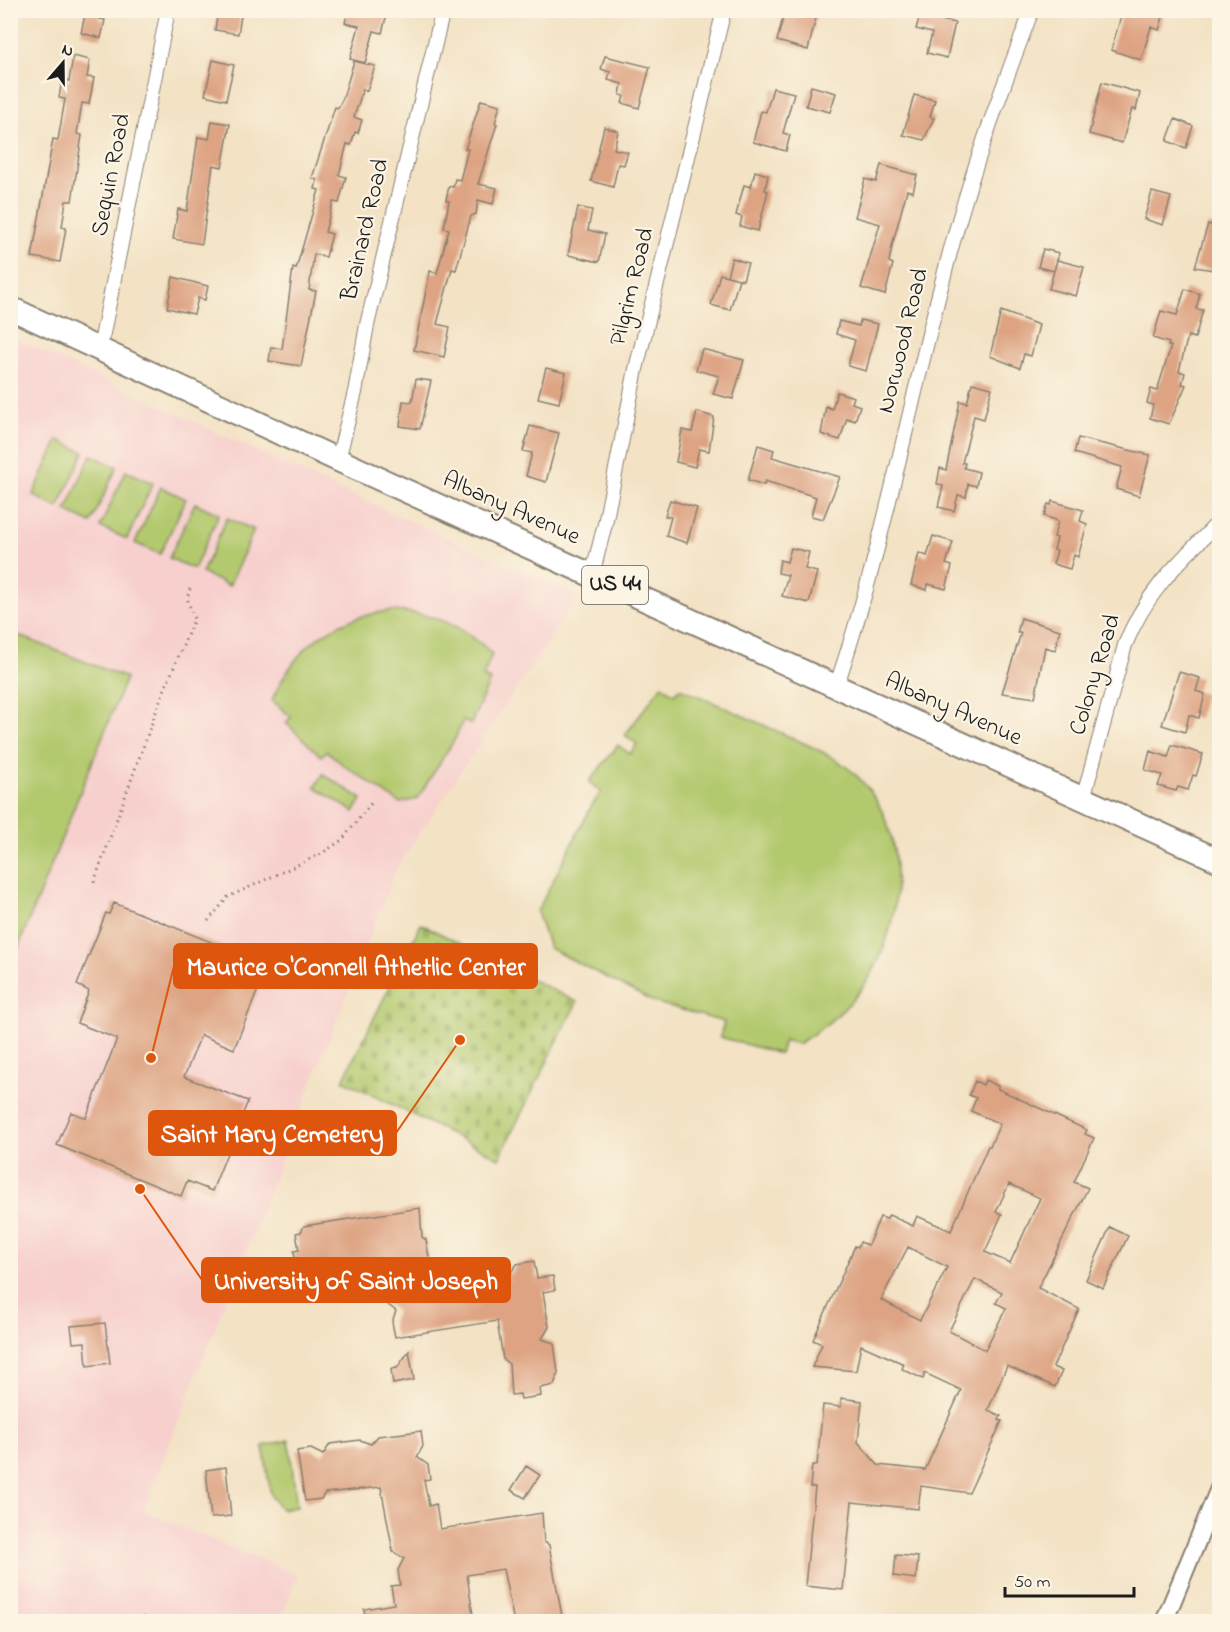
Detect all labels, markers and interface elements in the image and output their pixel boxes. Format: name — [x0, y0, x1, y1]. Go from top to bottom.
north arrow — [33, 33, 93, 93]
text: N — [58, 38, 77, 64]
street label: Sequin Road — [83, 110, 141, 239]
street label: Brainard Road — [332, 155, 399, 305]
street label: Pilgrim Road — [601, 224, 665, 350]
street label: Norwood Road — [869, 264, 939, 417]
street label: Albany Avenue — [436, 463, 586, 556]
road number: US 44 — [582, 566, 648, 604]
street label: Colony Road — [1061, 610, 1132, 740]
street label: Albany Avenue — [878, 664, 1028, 757]
callout: Maurice O'Connell Athetlic Center — [174, 944, 537, 988]
text: Maurice O'Connell Athetlic Center — [187, 950, 526, 988]
callout: Saint Mary Cemetery — [149, 1111, 396, 1155]
text: Saint Mary Cemetery — [161, 1117, 383, 1155]
callout: University of Saint Joseph — [202, 1258, 510, 1302]
text: University of Saint Joseph — [214, 1264, 498, 1302]
scale bar — [1005, 1560, 1134, 1598]
text: 50 m — [1014, 1570, 1051, 1596]

